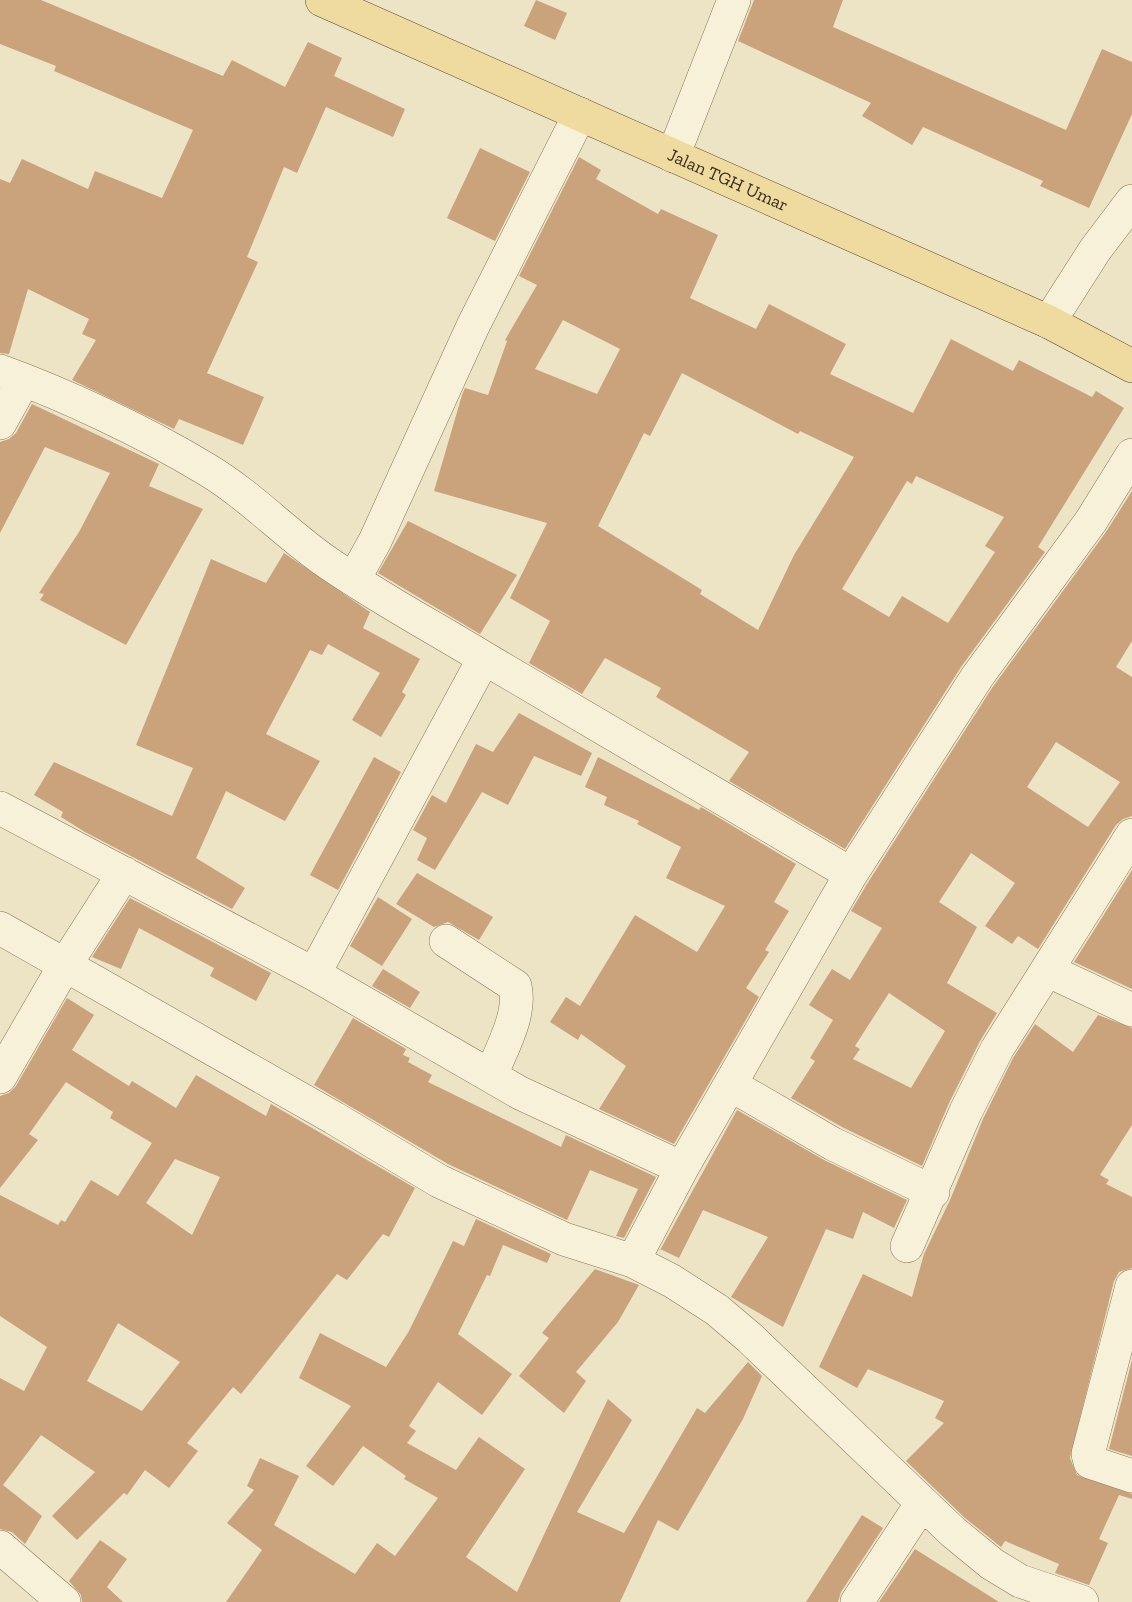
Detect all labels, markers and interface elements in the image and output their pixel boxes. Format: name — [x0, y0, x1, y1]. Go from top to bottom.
street label: Jalan TGH Umar — [664, 144, 792, 216]

